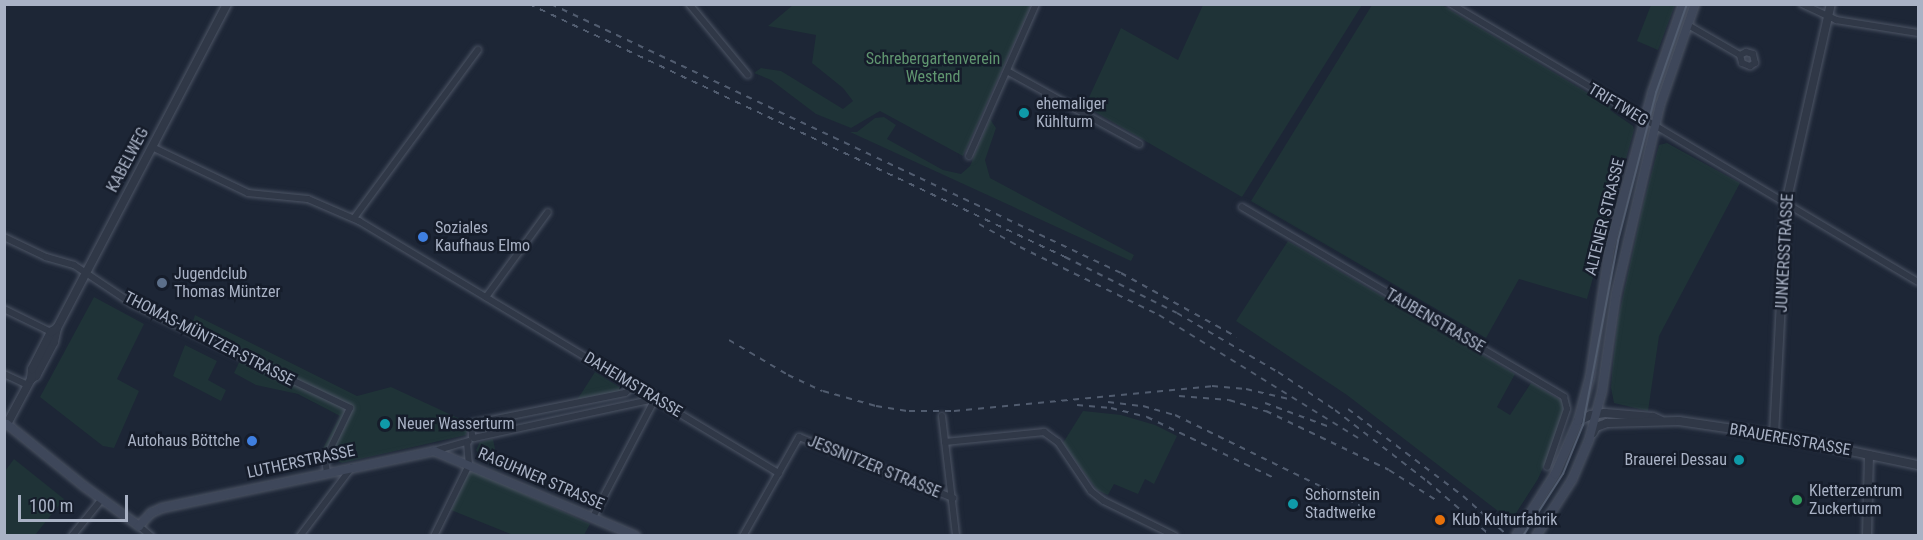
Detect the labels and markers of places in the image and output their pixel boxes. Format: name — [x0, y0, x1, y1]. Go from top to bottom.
place label: ehemaliger Kühlturm — [1036, 94, 1106, 132]
marker: ehemaliger Kühlturm — [1017, 106, 1031, 120]
place label: Soziales Kaufhaus Elmo — [435, 218, 530, 256]
marker: Soziales Kaufhaus Elmo — [416, 230, 430, 244]
place label: Jugendclub Thomas Müntzer — [174, 264, 280, 302]
marker: Jugendclub Thomas Müntzer — [155, 276, 169, 290]
place label: Neuer Wasserturm — [397, 414, 515, 434]
marker: Neuer Wasserturm — [378, 417, 392, 431]
place label: Autohaus Böttche — [128, 431, 240, 451]
marker: Autohaus Böttche — [245, 434, 259, 448]
place label: Brauerei Dessau — [1625, 450, 1727, 470]
marker: Brauerei Dessau — [1732, 453, 1746, 467]
place label: Kletterzentrum Zuckerturm — [1809, 481, 1902, 519]
place label: Schornstein Stadtwerke — [1305, 485, 1380, 523]
marker: Kletterzentrum Zuckerturm — [1790, 493, 1804, 507]
marker: Schornstein Stadtwerke — [1286, 497, 1300, 511]
place label: Klub Kulturfabrik — [1452, 510, 1557, 530]
marker: Klub Kulturfabrik — [1433, 513, 1447, 527]

